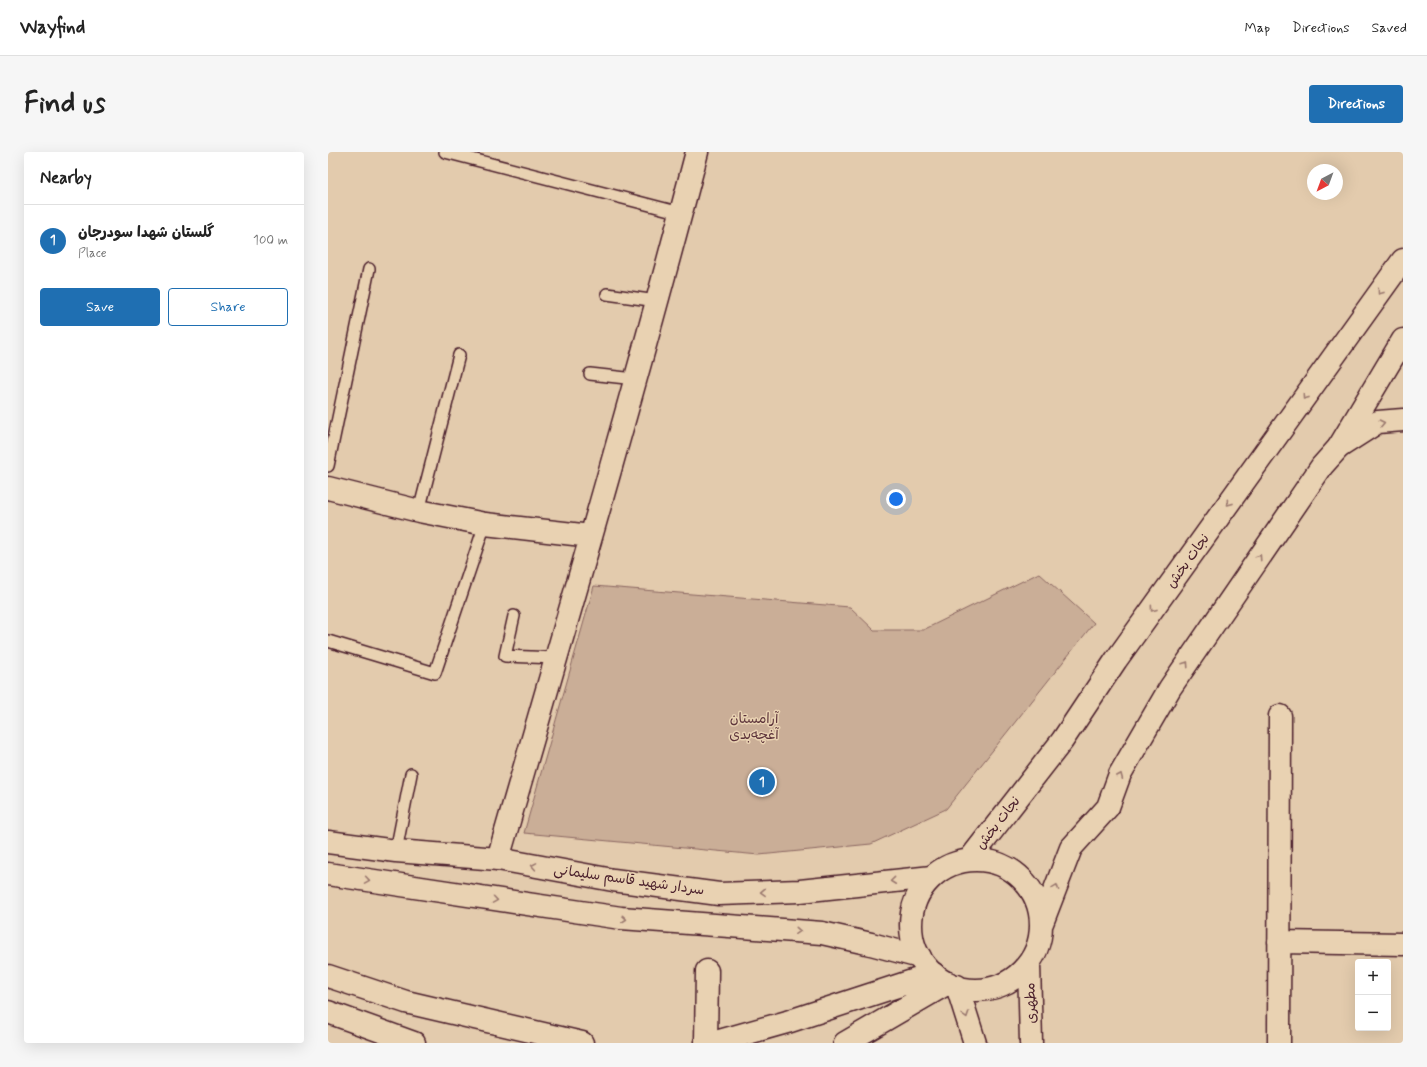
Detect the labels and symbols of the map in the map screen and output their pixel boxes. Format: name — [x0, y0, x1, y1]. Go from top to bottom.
north arrow — [1307, 164, 1343, 200]
one-way arrow — [1378, 287, 1385, 294]
one-way arrow — [1303, 393, 1310, 400]
one-way arrow — [1378, 419, 1385, 427]
your location — [886, 489, 906, 509]
one-way arrow — [1226, 499, 1234, 506]
street label: نجات بخش — [1162, 530, 1214, 592]
one-way arrow — [1254, 554, 1262, 561]
one-way arrow — [1151, 604, 1158, 611]
one-way arrow — [1181, 662, 1188, 669]
park label: آرامستان آغچه‌بدی — [729, 710, 779, 744]
pin: 1 — [749, 767, 775, 797]
one-way arrow — [1115, 773, 1123, 780]
street label: نجات بخش — [972, 793, 1024, 853]
street label: سردار شهید قاسم سلیمانی — [552, 861, 705, 900]
one-way arrow — [531, 862, 537, 871]
one-way arrow — [363, 875, 370, 884]
one-way arrow — [890, 876, 896, 885]
one-way arrow — [1051, 883, 1059, 890]
one-way arrow — [760, 888, 766, 896]
one-way arrow — [492, 895, 498, 904]
one-way arrow — [621, 914, 627, 923]
one-way arrow — [795, 927, 801, 936]
street label: مطهری — [1021, 982, 1041, 1024]
one-way arrow — [962, 1011, 970, 1018]

